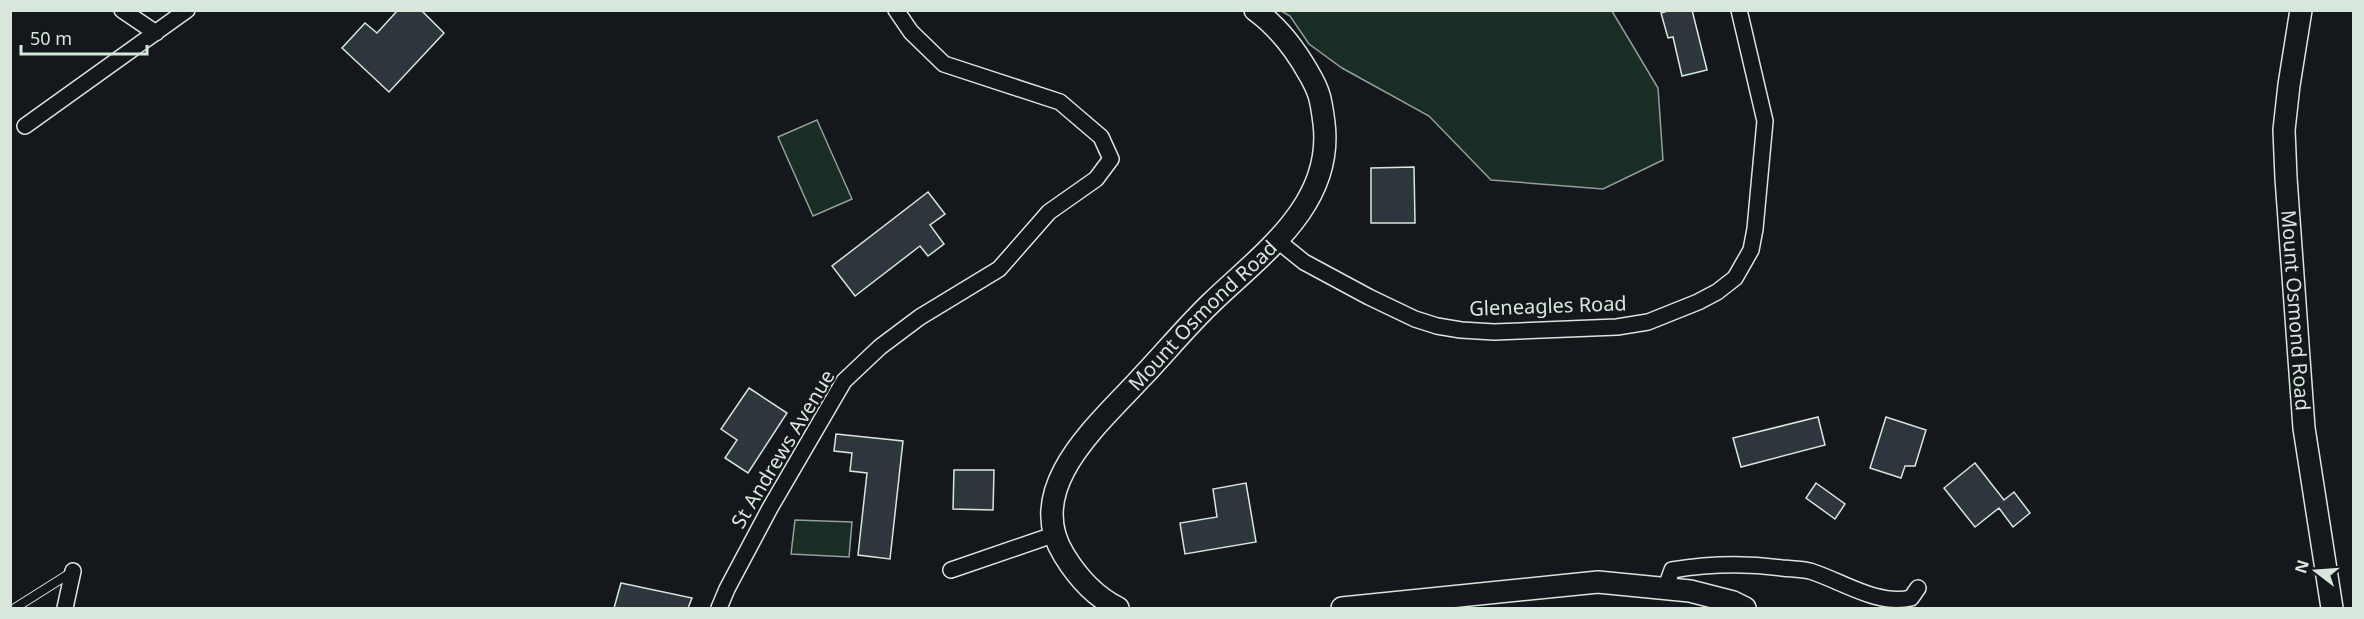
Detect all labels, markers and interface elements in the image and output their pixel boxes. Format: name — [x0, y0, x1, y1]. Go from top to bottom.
scale bar — [21, 18, 147, 56]
text: 50 m — [30, 26, 72, 50]
street label: Mount Osmond Road — [2275, 209, 2317, 412]
street label: Mount Osmond Road — [1122, 234, 1283, 396]
street label: Gleneagles Road — [1469, 289, 1627, 322]
street label: St Andrews Avenue — [725, 365, 841, 533]
north arrow — [2286, 541, 2346, 601]
text: N — [2289, 557, 2314, 576]

